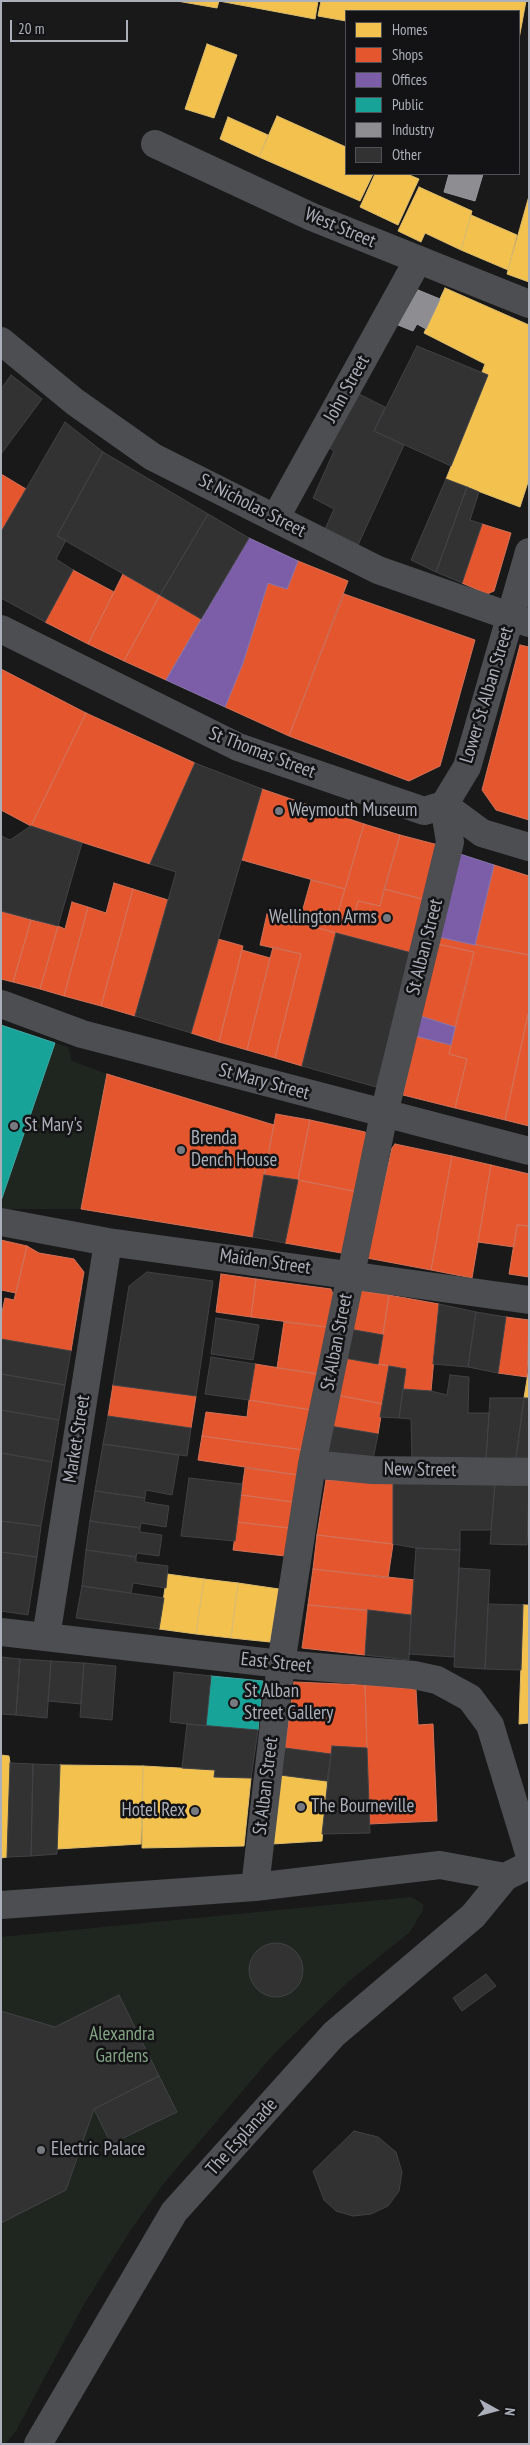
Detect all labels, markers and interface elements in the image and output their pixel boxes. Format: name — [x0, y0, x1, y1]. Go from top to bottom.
scale bar — [12, 10, 130, 42]
legend — [345, 10, 520, 175]
text: 20 m — [18, 19, 44, 38]
text: Homes — [392, 20, 428, 39]
text: Shops — [392, 45, 423, 64]
text: Offices — [392, 70, 427, 89]
text: Public — [392, 95, 423, 114]
text: Industry — [392, 120, 434, 139]
text: Other — [392, 145, 421, 164]
street label: West Street — [301, 203, 379, 253]
street label: John Street — [319, 352, 375, 426]
street label: St Nicholas Street — [195, 469, 309, 543]
street label: Lower St Alban Street — [455, 624, 519, 766]
street label: St Thomas Street — [206, 722, 318, 784]
place label: Weymouth Museum — [289, 800, 417, 822]
marker: Weymouth Museum — [273, 805, 285, 817]
street label: St Alban Street — [402, 897, 448, 997]
place label: Wellington Arms — [269, 907, 377, 929]
marker: Wellington Arms — [381, 912, 393, 924]
street label: St Mary Street — [216, 1059, 312, 1105]
place label: St Mary's — [24, 1115, 82, 1137]
marker: St Mary's — [8, 1120, 20, 1132]
place label: Brenda Dench House — [191, 1128, 277, 1172]
marker: Brenda Dench House — [175, 1144, 187, 1156]
street label: Maiden Street — [218, 1244, 312, 1280]
street label: St Alban Street — [316, 1292, 358, 1392]
street label: Market Street — [59, 1394, 95, 1484]
street label: New Street — [384, 1458, 456, 1482]
street label: East Street — [240, 1648, 312, 1678]
place label: St Alban Street Gallery — [244, 1681, 333, 1725]
marker: St Alban Street Gallery — [228, 1697, 240, 1709]
street label: St Alban Street — [249, 1736, 283, 1836]
place label: The Bourneville — [311, 1796, 414, 1818]
place label: Hotel Rex — [122, 1800, 185, 1822]
marker: The Bourneville — [295, 1801, 307, 1813]
marker: Hotel Rex — [189, 1805, 201, 1817]
park label: Alexandra Gardens — [89, 2024, 155, 2068]
street label: The Esplanade — [202, 2094, 282, 2180]
place label: Electric Palace — [51, 2139, 145, 2161]
marker: Electric Palace — [35, 2144, 47, 2156]
north arrow — [470, 2385, 520, 2435]
text: N — [500, 2407, 519, 2417]

